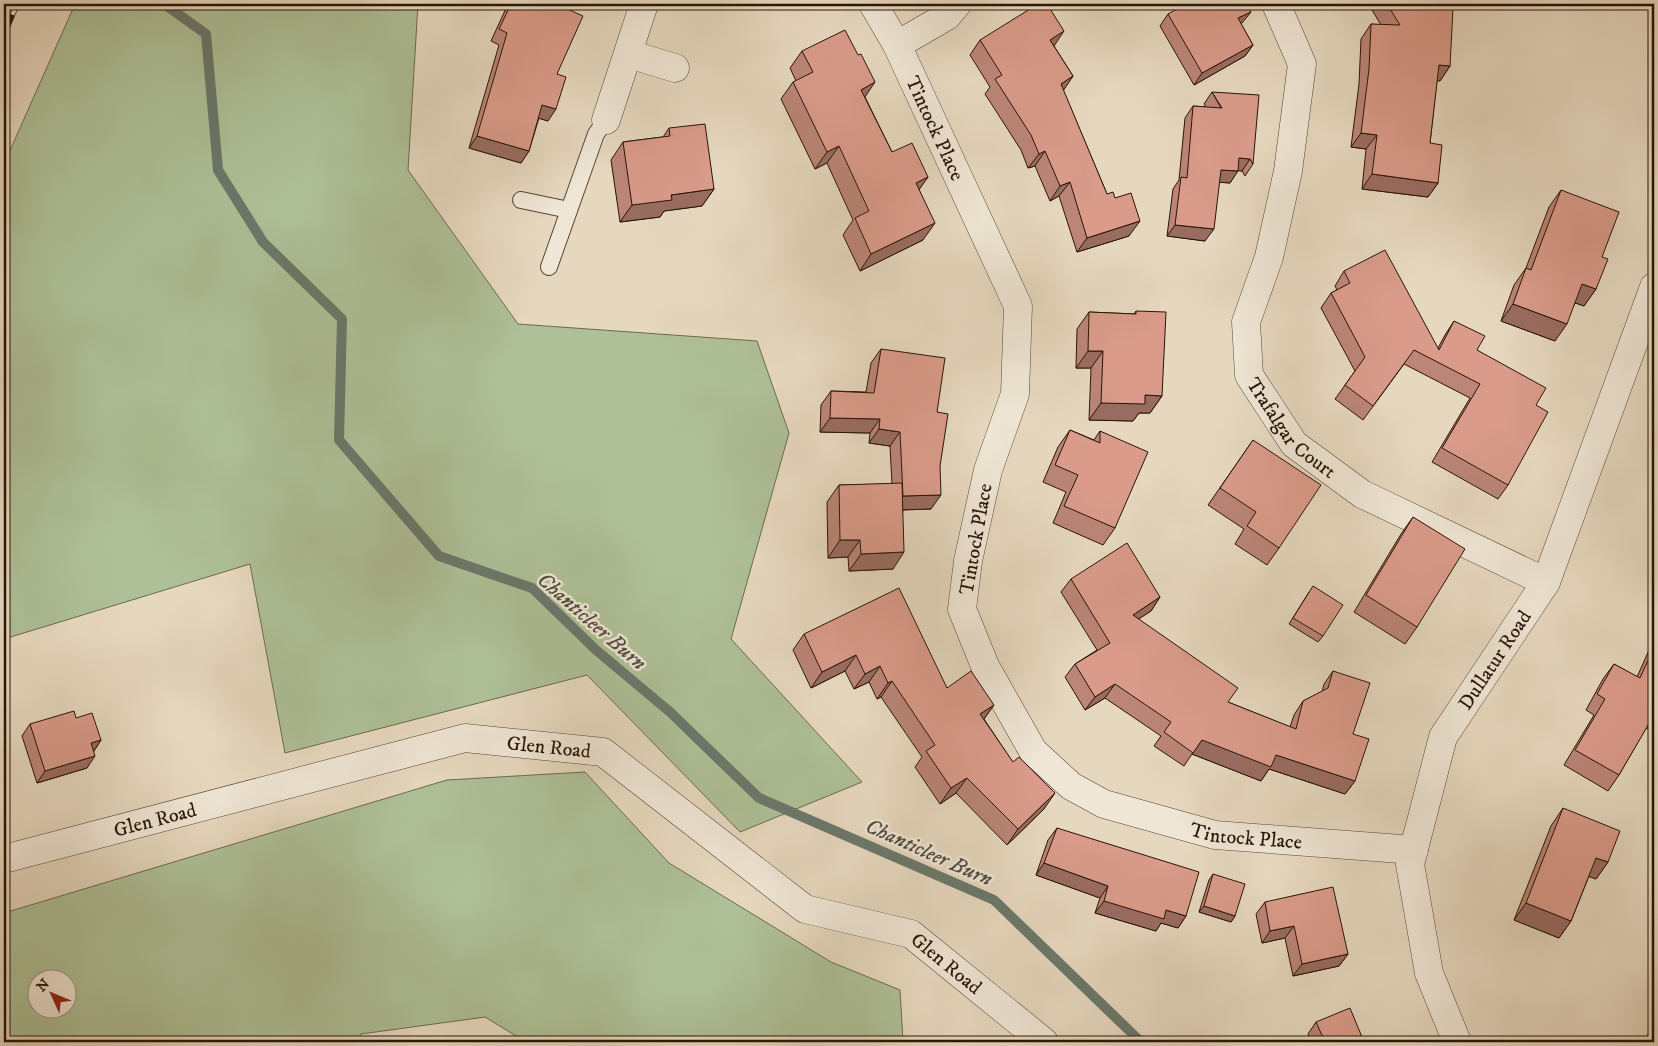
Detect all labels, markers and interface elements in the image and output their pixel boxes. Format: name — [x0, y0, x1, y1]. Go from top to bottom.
street label: Tintock Place — [899, 72, 969, 185]
street label: Trafalgar Court — [1240, 373, 1340, 485]
street label: Tintock Place — [954, 482, 999, 597]
water label: Chanticleer Burn — [531, 567, 652, 677]
street label: Dullatur Road — [1453, 606, 1538, 715]
street label: Glen Road — [506, 731, 592, 765]
street label: Glen Road — [111, 798, 199, 844]
water label: Chanticleer Burn — [861, 813, 996, 893]
street label: Tintock Place — [1187, 818, 1303, 856]
street label: Glen Road — [905, 928, 986, 1000]
north arrow — [28, 968, 78, 1018]
text: N — [33, 975, 54, 996]

